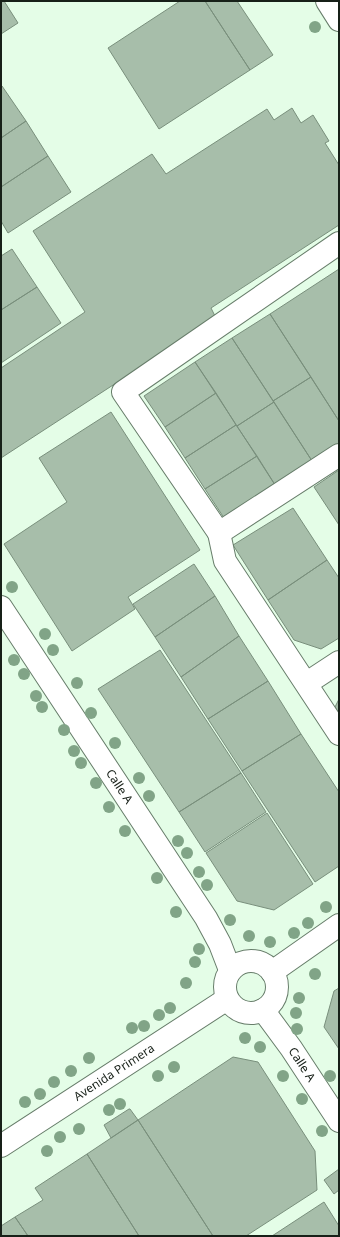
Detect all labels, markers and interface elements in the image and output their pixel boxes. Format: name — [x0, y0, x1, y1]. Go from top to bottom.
street label: Calle A — [102, 766, 138, 807]
street label: Avenida Primera — [70, 1039, 158, 1104]
street label: Calle A — [285, 1044, 320, 1085]

